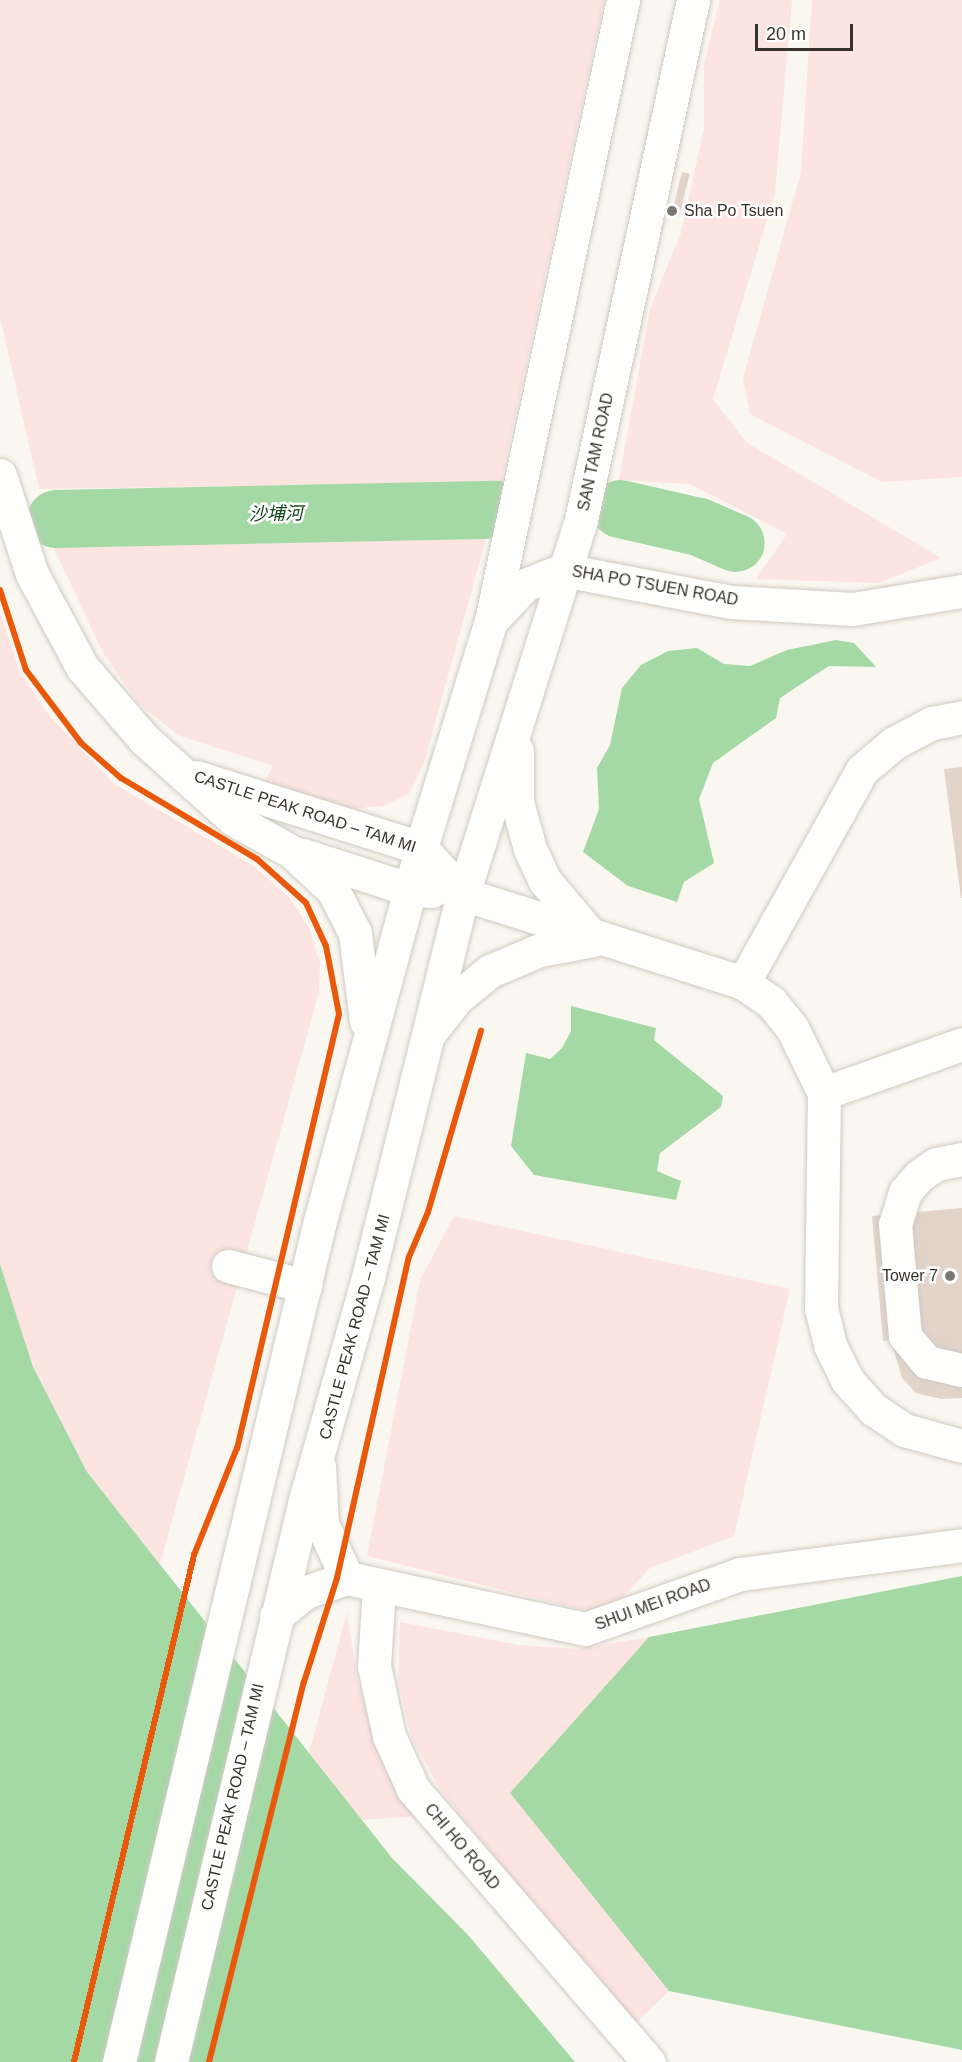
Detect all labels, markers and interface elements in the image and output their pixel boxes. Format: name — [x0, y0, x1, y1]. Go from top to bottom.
scale bar — [758, 12, 856, 50]
text: 20 m — [766, 24, 806, 44]
place label: Sha Po Tsuen — [684, 201, 784, 221]
marker: Sha Po Tsuen — [665, 204, 679, 218]
street label: SAN TAM ROAD — [574, 391, 618, 513]
water label: 沙埔河 — [249, 503, 303, 525]
street label: SHA PO TSUEN ROAD — [570, 562, 740, 610]
street label: CASTLE PEAK ROAD – TAM MI — [191, 767, 419, 857]
street label: CASTLE PEAK ROAD – TAM MI — [316, 1212, 394, 1442]
place label: Tower 7 — [882, 1266, 938, 1286]
marker: Tower 7 — [943, 1269, 957, 1283]
street label: SHUI MEI ROAD — [592, 1575, 714, 1635]
street label: CASTLE PEAK ROAD – TAM MI — [197, 1682, 269, 1912]
street label: CHI HO ROAD — [420, 1800, 504, 1894]

